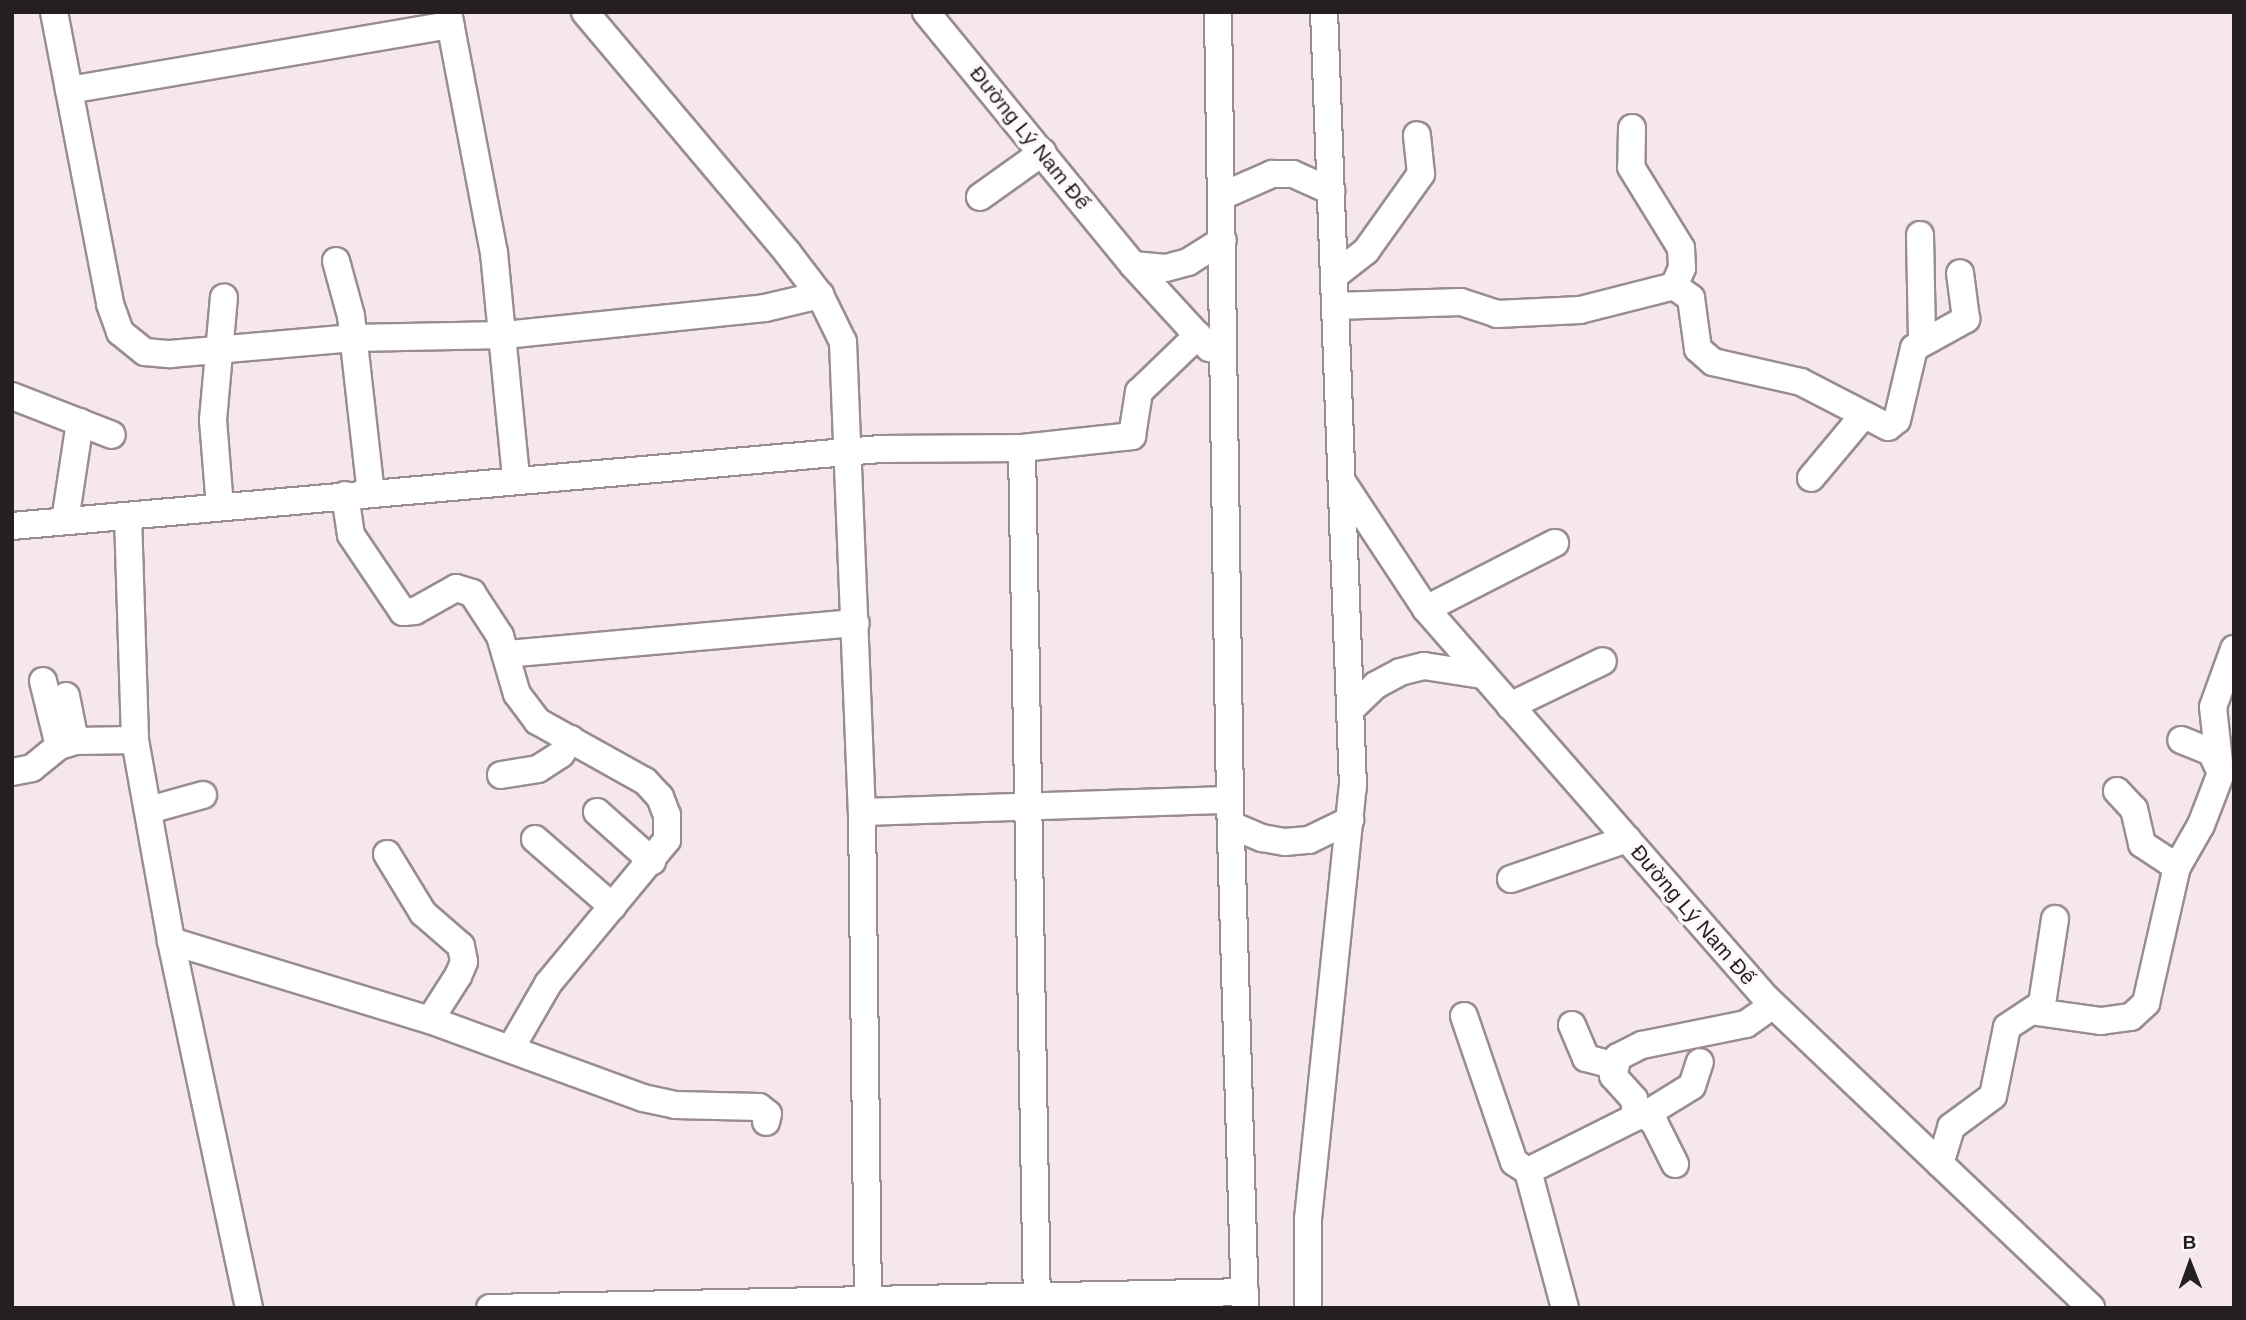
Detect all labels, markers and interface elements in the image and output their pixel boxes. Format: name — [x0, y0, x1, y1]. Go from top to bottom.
street label: Đường Lý Nam Đế — [964, 61, 1096, 215]
street label: Đường Lý Nam Đế — [1625, 840, 1761, 990]
north arrow — [2155, 1229, 2225, 1299]
text: B — [2183, 1232, 2197, 1253]

